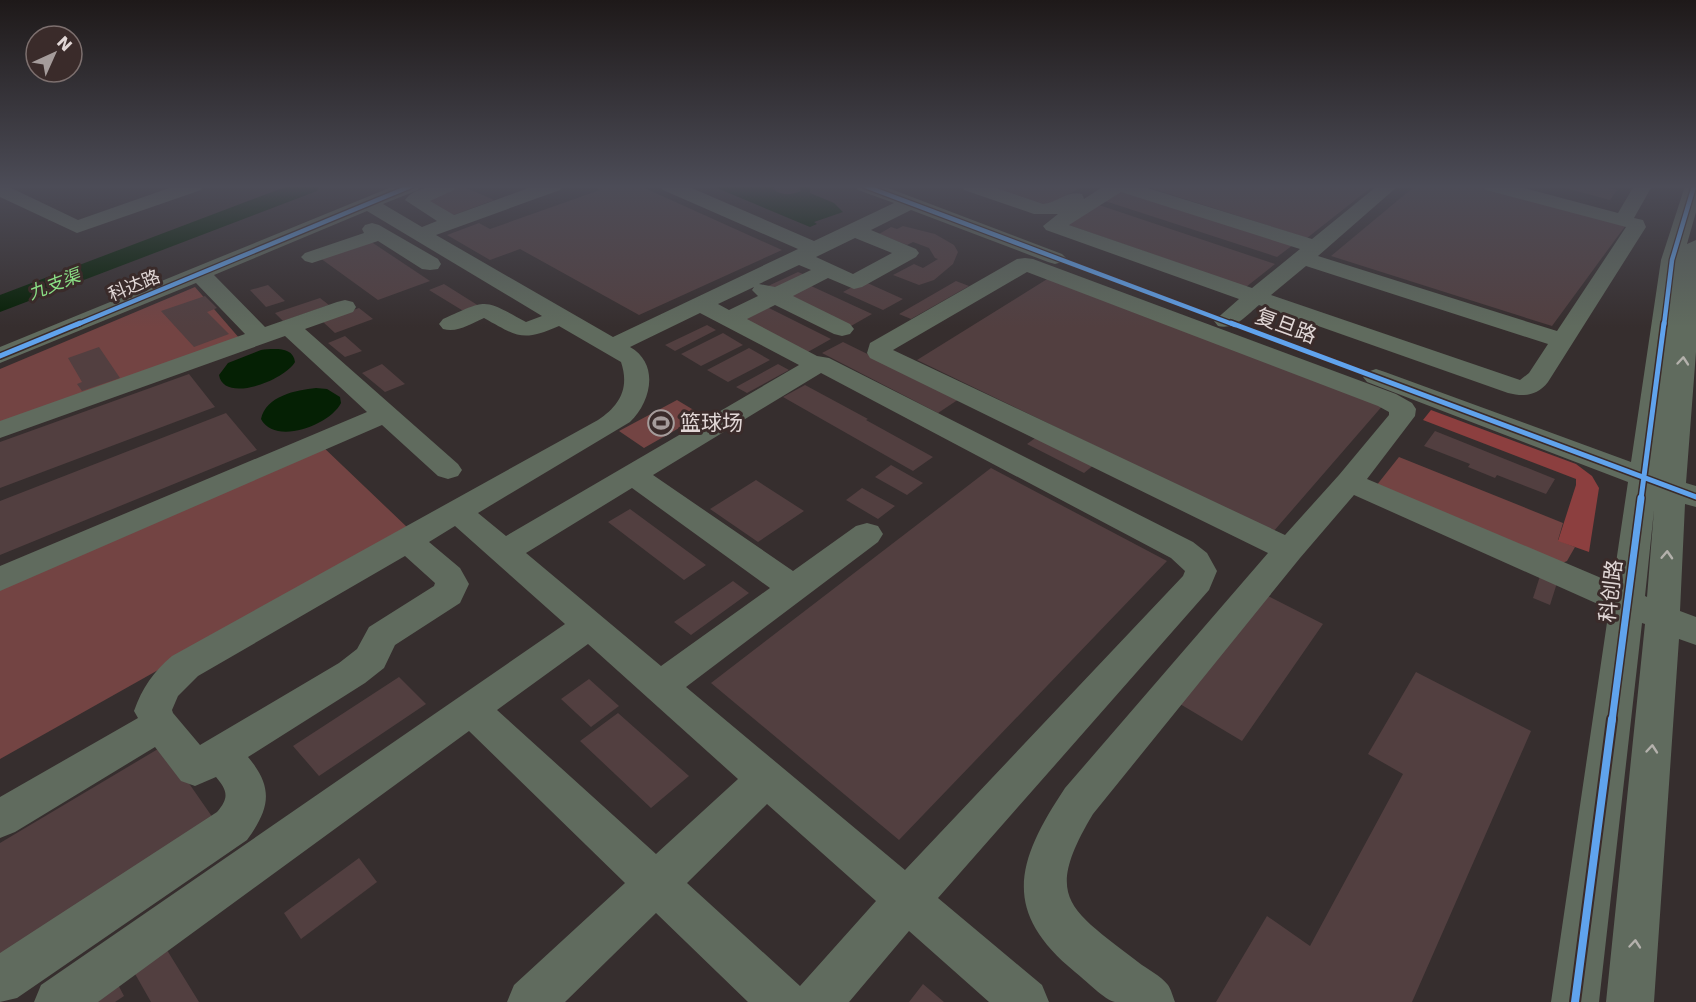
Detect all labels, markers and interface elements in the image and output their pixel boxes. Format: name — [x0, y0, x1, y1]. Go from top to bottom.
north arrow — [24, 24, 84, 84]
text: N — [53, 32, 76, 55]
water label: 九支渠 — [25, 263, 86, 303]
street label: 科达路 — [105, 265, 163, 305]
street label: 复旦路 — [1252, 304, 1320, 348]
one-way arrow — [1676, 356, 1689, 365]
sports icon: 篮球场 — [646, 408, 676, 438]
place label: 篮球场 — [680, 411, 743, 435]
one-way arrow — [1661, 551, 1674, 560]
street label: 科创路 — [1595, 558, 1627, 624]
one-way arrow — [1645, 745, 1658, 754]
one-way arrow — [1628, 939, 1641, 948]

